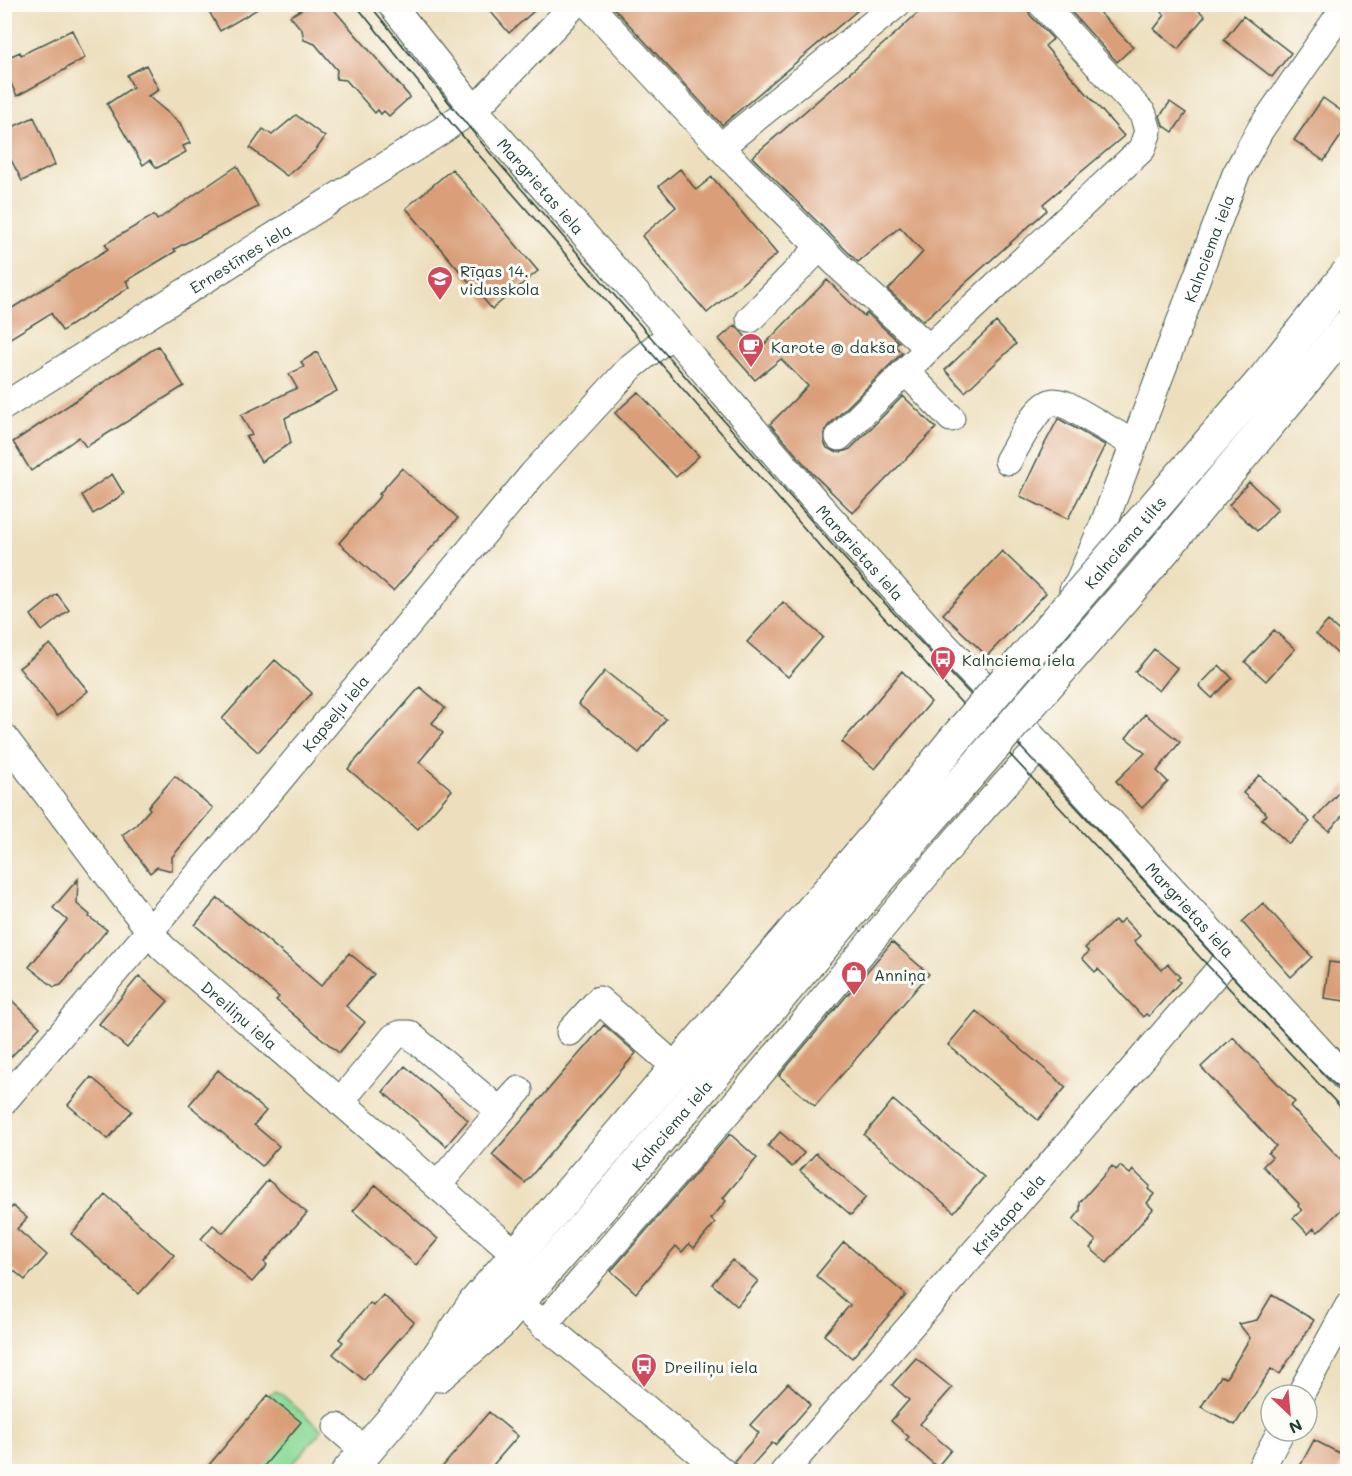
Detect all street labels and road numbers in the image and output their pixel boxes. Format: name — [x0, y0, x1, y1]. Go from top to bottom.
street label: Margrietas iela — [493, 133, 590, 238]
street label: Kalnciema iela — [1178, 191, 1238, 305]
street label: Ernestīnes iela — [185, 218, 295, 297]
street label: Kalnciema tilts — [1079, 491, 1170, 593]
street label: Margrietas iela — [812, 500, 909, 604]
street label: Kapseļu iela — [297, 670, 373, 756]
street label: Margrietas iela — [1142, 857, 1239, 961]
street label: Dreiliņu iela — [197, 976, 283, 1053]
street label: Kalnciema iela — [626, 1075, 716, 1175]
street label: Kristapa iela — [967, 1168, 1049, 1259]

